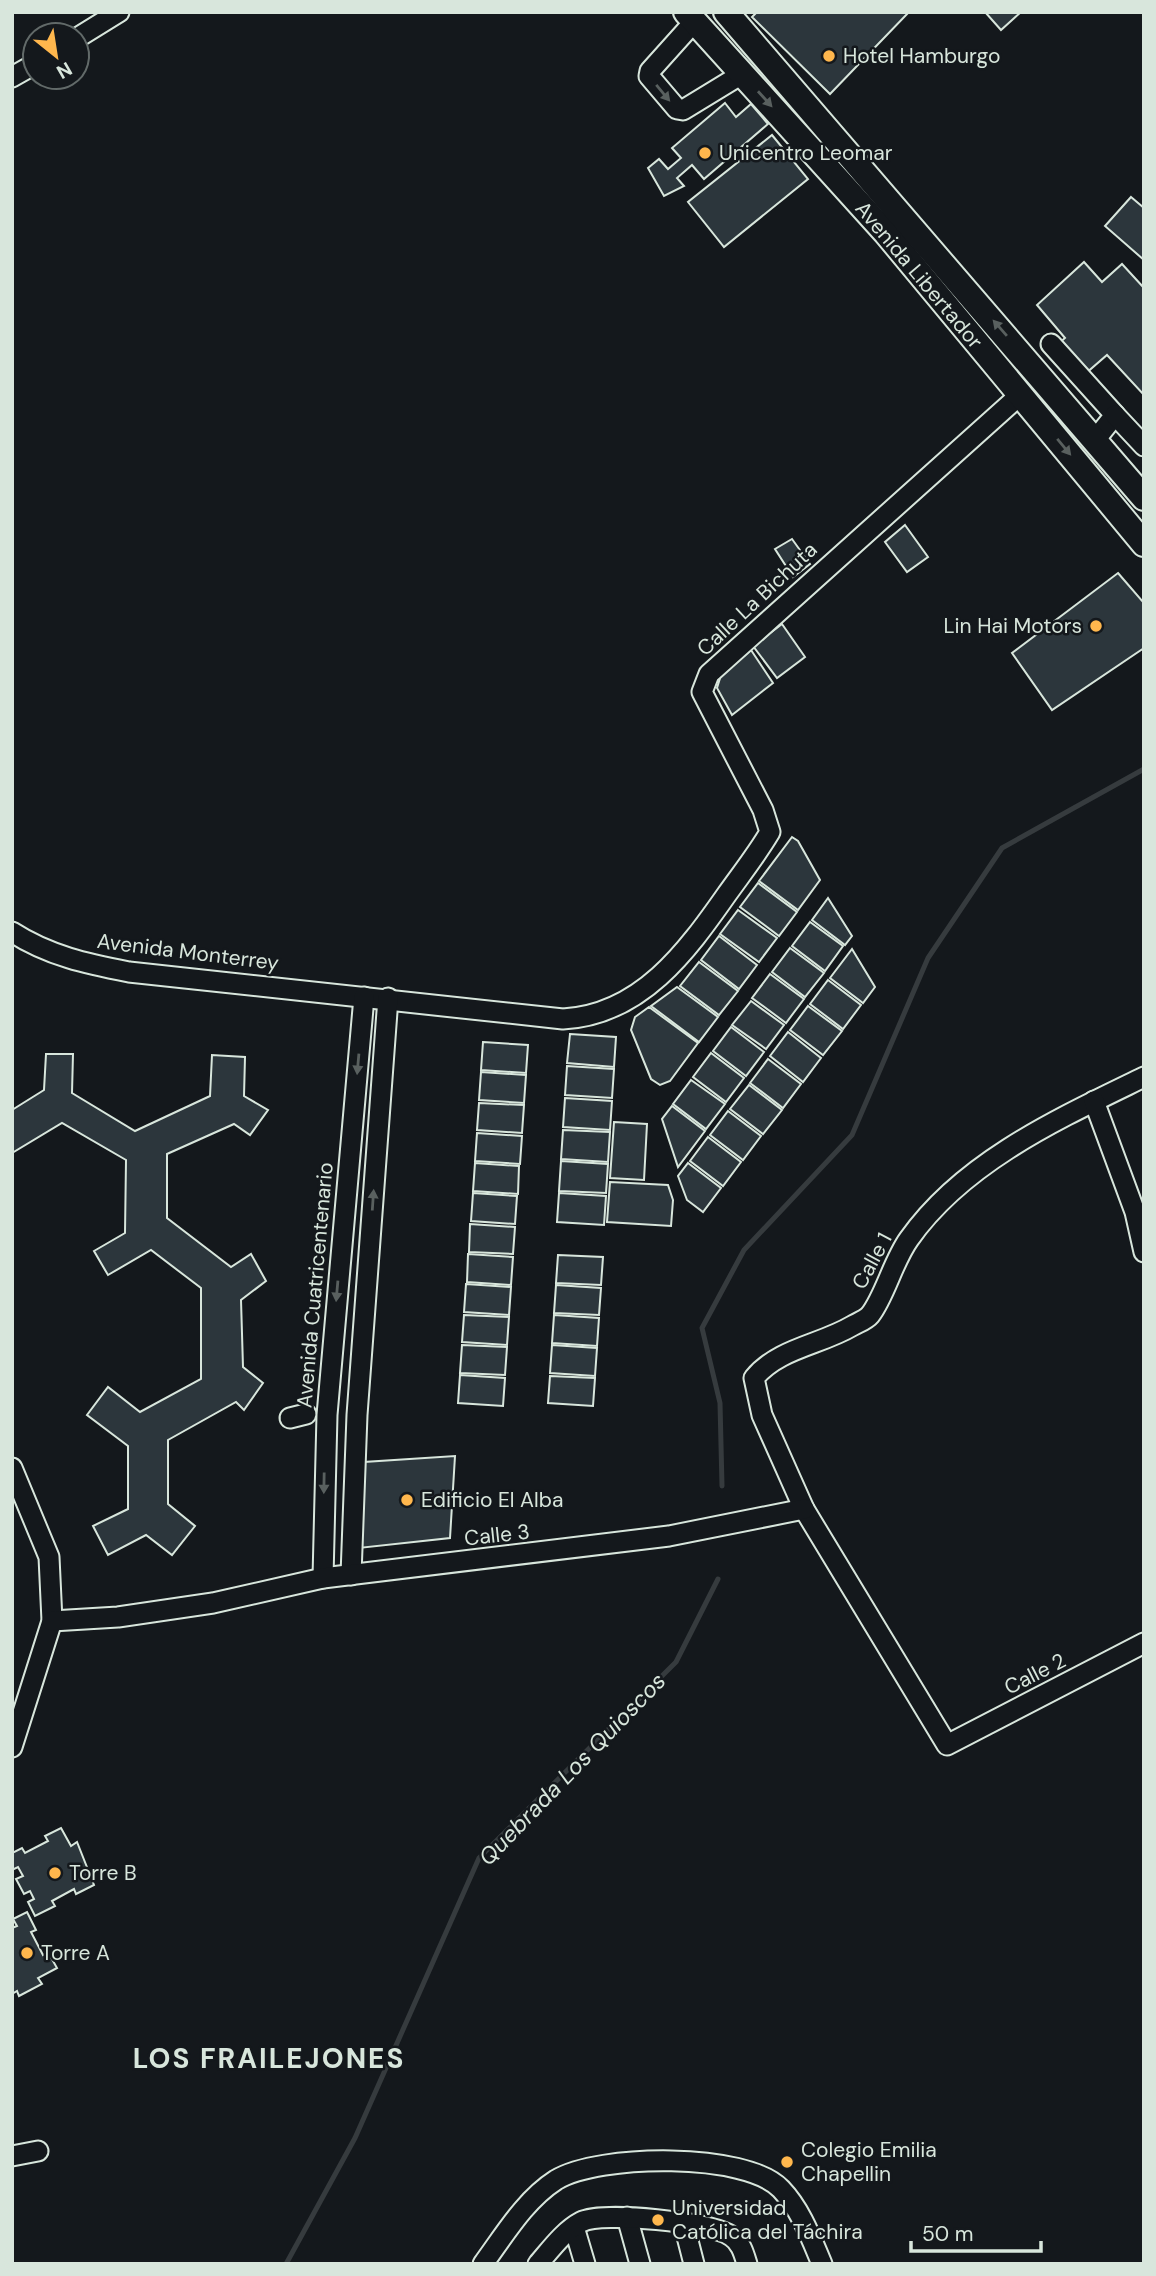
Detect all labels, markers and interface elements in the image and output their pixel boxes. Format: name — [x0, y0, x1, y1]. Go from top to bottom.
north arrow — [21, 21, 91, 91]
place label: Hotel Hamburgo — [843, 42, 1000, 70]
marker: Hotel Hamburgo — [821, 48, 837, 64]
text: N — [52, 56, 77, 85]
one-way arrow — [655, 84, 670, 101]
one-way arrow — [757, 90, 773, 108]
place label: Unicentro Leomar — [719, 139, 893, 167]
marker: Unicentro Leomar — [697, 145, 713, 161]
street label: Avenida Libertador — [849, 195, 989, 355]
one-way arrow — [992, 319, 1008, 337]
one-way arrow — [1056, 439, 1071, 456]
street label: Calle La Bichuta — [691, 536, 823, 662]
place label: Lin Hai Motors — [944, 612, 1082, 640]
marker: Lin Hai Motors — [1088, 618, 1104, 634]
street label: Avenida Monterrey — [95, 927, 281, 977]
one-way arrow — [352, 1054, 363, 1076]
street label: Avenida Cuatricentenario — [290, 1161, 340, 1409]
one-way arrow — [368, 1189, 379, 1211]
street label: Calle 1 — [846, 1228, 898, 1294]
one-way arrow — [331, 1280, 342, 1302]
one-way arrow — [318, 1472, 329, 1494]
place label: Edificio El Alba — [421, 1486, 563, 1514]
marker: Edificio El Alba — [399, 1492, 415, 1508]
street label: Calle 3 — [463, 1518, 531, 1552]
street label: Calle 2 — [999, 1647, 1071, 1701]
water label: Quebrada Los Quioscos — [472, 1666, 672, 1872]
place label: Torre B — [69, 1859, 137, 1887]
marker: Torre B — [47, 1865, 63, 1881]
place label: Torre A — [41, 1939, 110, 1967]
marker: Torre A — [19, 1945, 35, 1961]
district label: LOS FRAILEJONES — [133, 2040, 405, 2077]
place label: Colegio Emilia Chapellin — [801, 2136, 937, 2188]
marker: Colegio Emilia Chapellin — [779, 2154, 795, 2170]
place label: Universidad Católica del Táchira — [672, 2194, 863, 2246]
scale bar — [911, 2210, 1040, 2254]
marker: Universidad Católica del Táchira — [650, 2212, 666, 2228]
text: 50 m — [922, 2220, 973, 2248]

